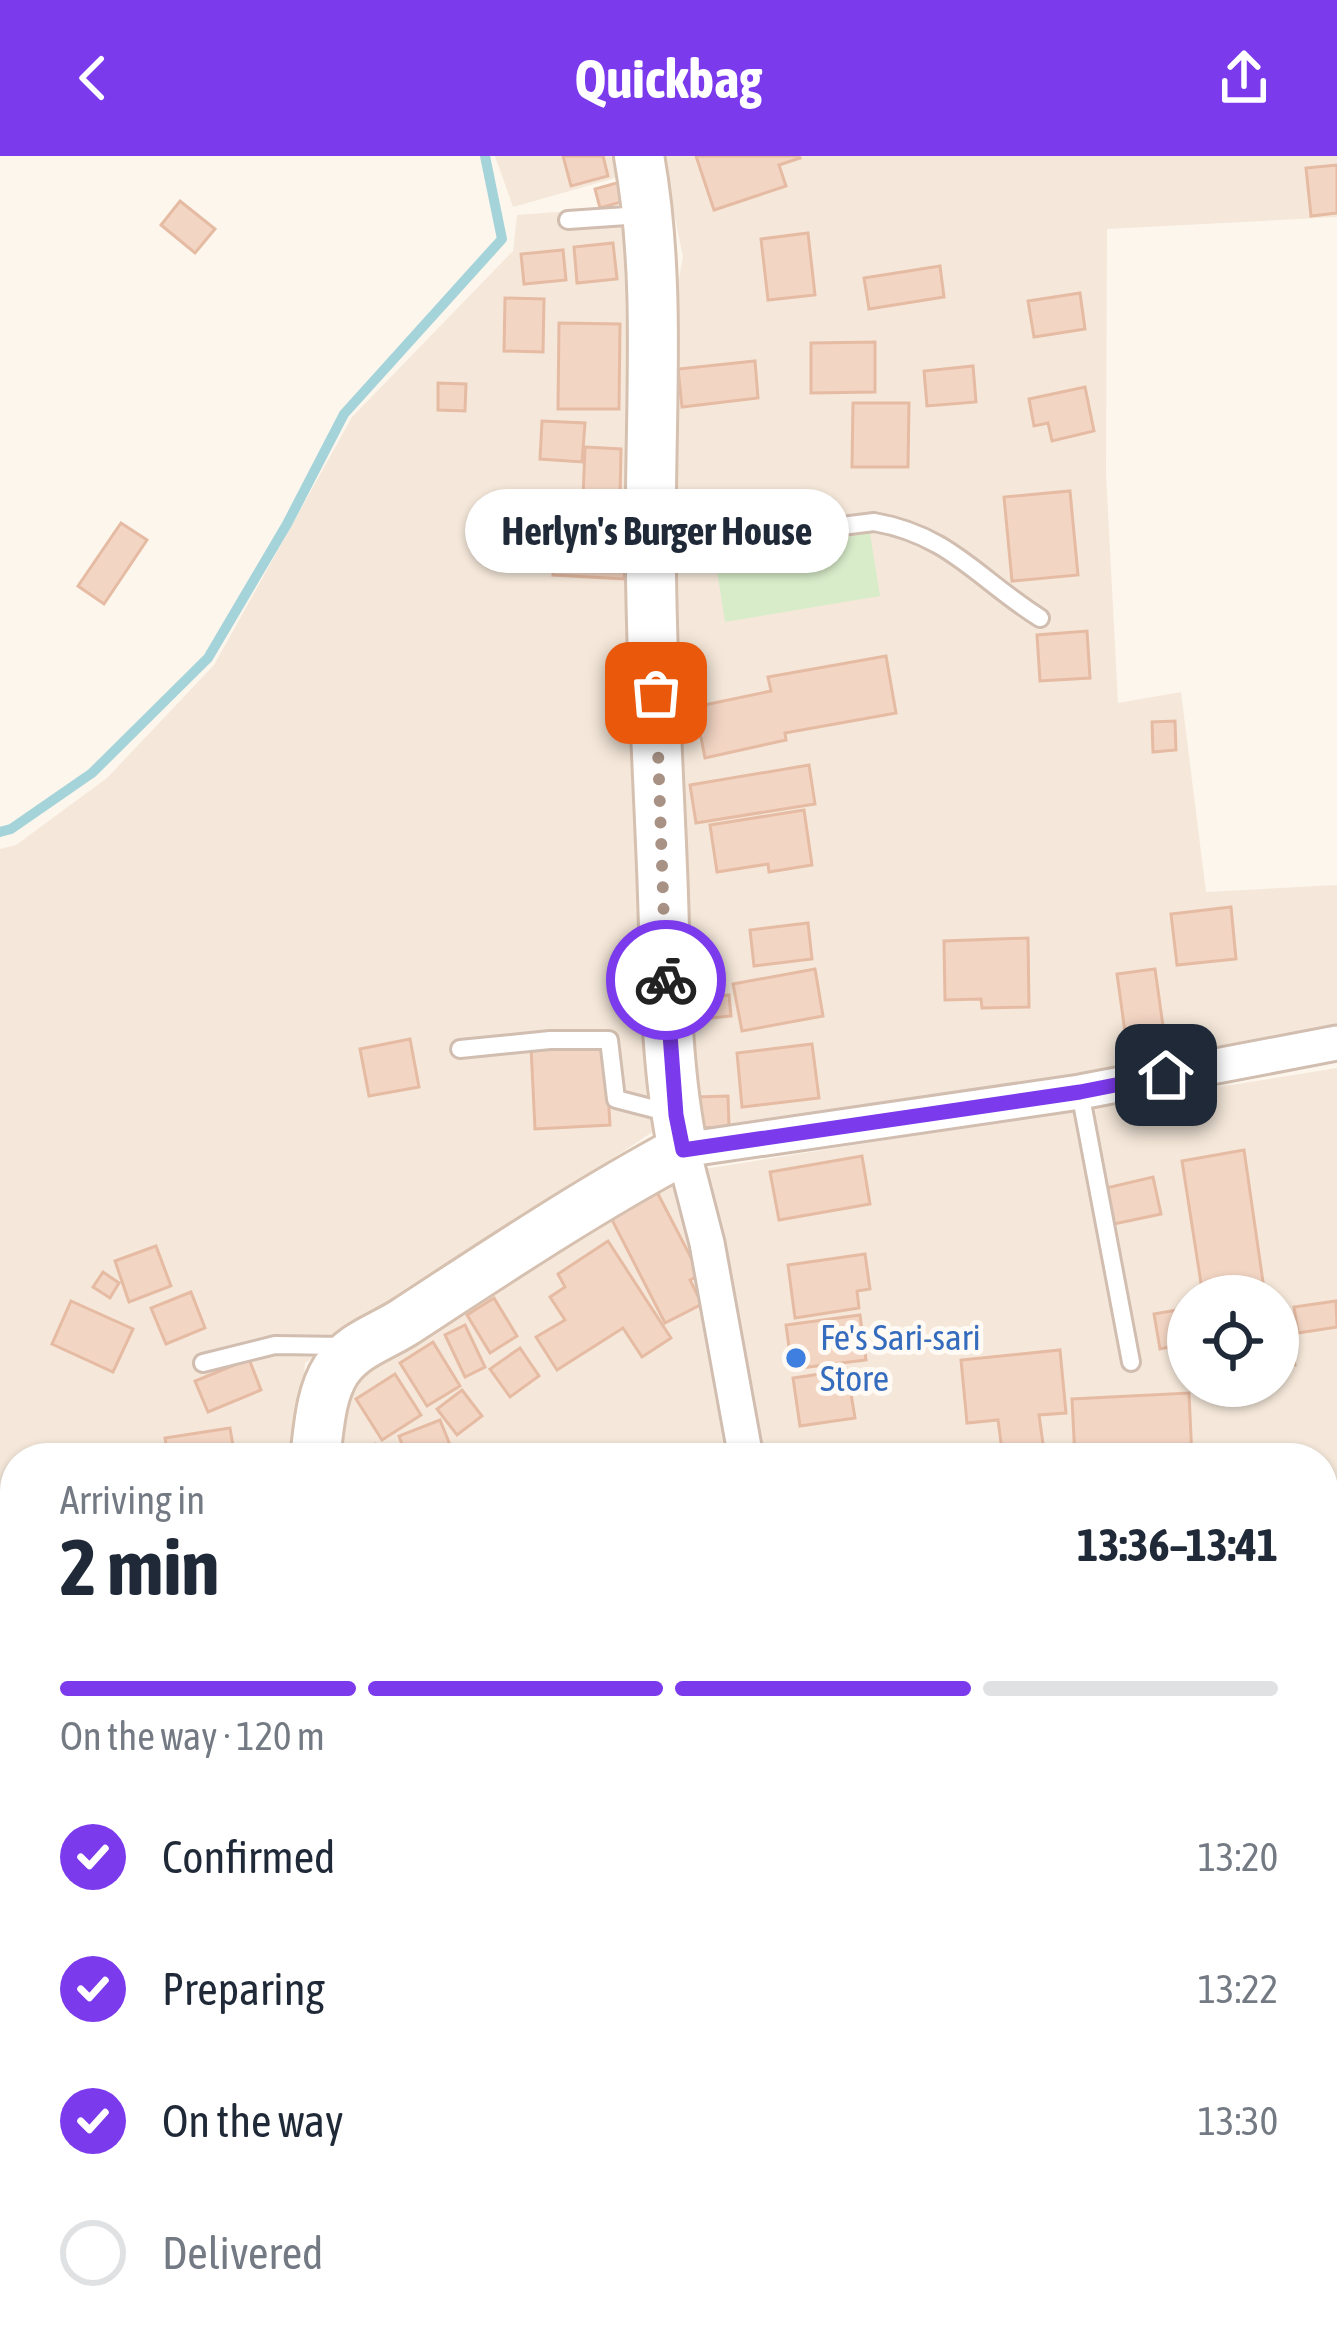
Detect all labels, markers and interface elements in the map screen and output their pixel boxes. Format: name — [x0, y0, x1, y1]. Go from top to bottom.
icon: back — [60, 45, 126, 111]
icon: share — [1211, 45, 1277, 111]
text: Quickbag — [575, 48, 762, 109]
callout: Herlyn's Burger House — [464, 489, 848, 573]
text: Herlyn's Burger House — [501, 509, 813, 553]
pin — [605, 642, 707, 744]
icon: bag — [623, 660, 689, 726]
courier — [606, 920, 726, 1040]
icon: bike — [633, 947, 699, 1013]
pin — [1115, 1024, 1217, 1126]
icon: home — [1133, 1042, 1199, 1108]
map controls — [1167, 1275, 1299, 1407]
button: locate — [1167, 1275, 1299, 1407]
place label: Fe's Sari-sari Store — [820, 1316, 981, 1399]
marker: Fe's Sari-sari Store — [783, 1345, 809, 1371]
text: Arriving in — [60, 1478, 205, 1522]
text: 13:36–13:41 — [1077, 1519, 1278, 1571]
text: 2 min — [60, 1522, 219, 1612]
text: On the way · 120 m — [60, 1714, 325, 1758]
icon: check — [60, 1824, 126, 1890]
text: Confirmed — [162, 1831, 335, 1883]
text: 13:20 — [1198, 1835, 1278, 1879]
icon: check — [60, 1956, 126, 2022]
text: Preparing — [162, 1963, 325, 2015]
text: 13:22 — [1198, 1967, 1278, 2011]
icon: check — [60, 2088, 126, 2154]
text: On the way — [162, 2095, 344, 2147]
text: 13:30 — [1198, 2099, 1278, 2143]
text: Delivered — [162, 2227, 323, 2279]

